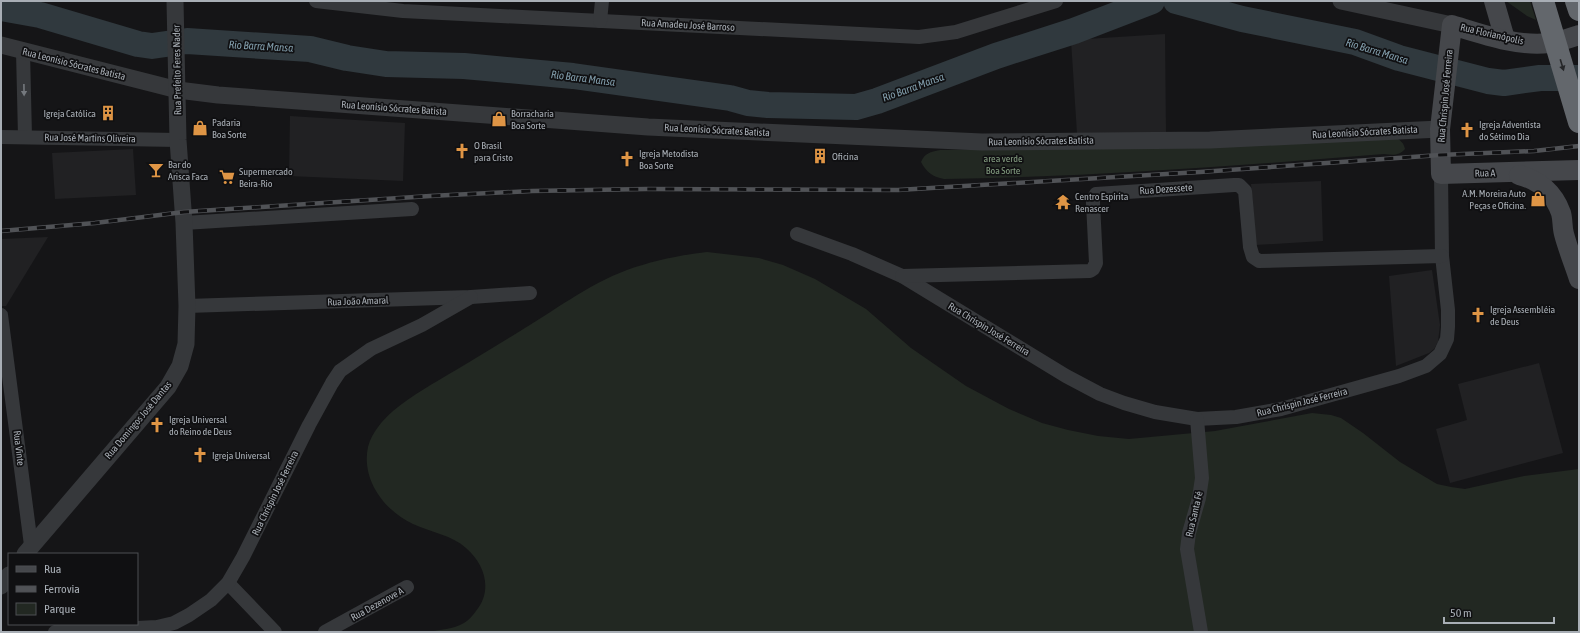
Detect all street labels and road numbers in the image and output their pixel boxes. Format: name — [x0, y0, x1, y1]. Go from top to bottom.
street label: Rua Amadeu José Barroso — [641, 17, 735, 33]
street label: Rua Florianópolis — [1459, 21, 1525, 47]
street label: Rua Prefeito Feres Nader — [171, 24, 183, 115]
street label: Rua Leonísio Sócrates Batista — [21, 46, 127, 82]
street label: Rua Chrispin José Ferreira — [1435, 49, 1455, 143]
street label: Rua Leonísio Sócrates Batista — [341, 99, 448, 117]
street label: Rua Leonísio Sócrates Batista — [664, 122, 770, 138]
street label: Rua Leonísio Sócrates Batista — [1312, 124, 1418, 140]
street label: Rua José Martins Oliveira — [44, 132, 136, 144]
street label: Rua Leonísio Sócrates Batista — [988, 135, 1094, 147]
street label: Rua A — [1475, 167, 1496, 179]
street label: Rua Dezessete — [1139, 182, 1193, 196]
street label: Rua João Amaral — [327, 294, 389, 308]
street label: Rua Chrispin José Ferreira — [946, 300, 1032, 358]
street label: Rua Domingos José Dantas — [102, 379, 174, 461]
street label: Rua Chrispin José Ferreira — [1256, 385, 1349, 419]
street label: Rua Vinte — [11, 430, 27, 467]
street label: Rua Chrispin José Ferreira — [250, 448, 300, 537]
street label: Rua Santa Fé — [1183, 490, 1205, 538]
street label: Rua Dezenove A — [349, 585, 405, 623]

